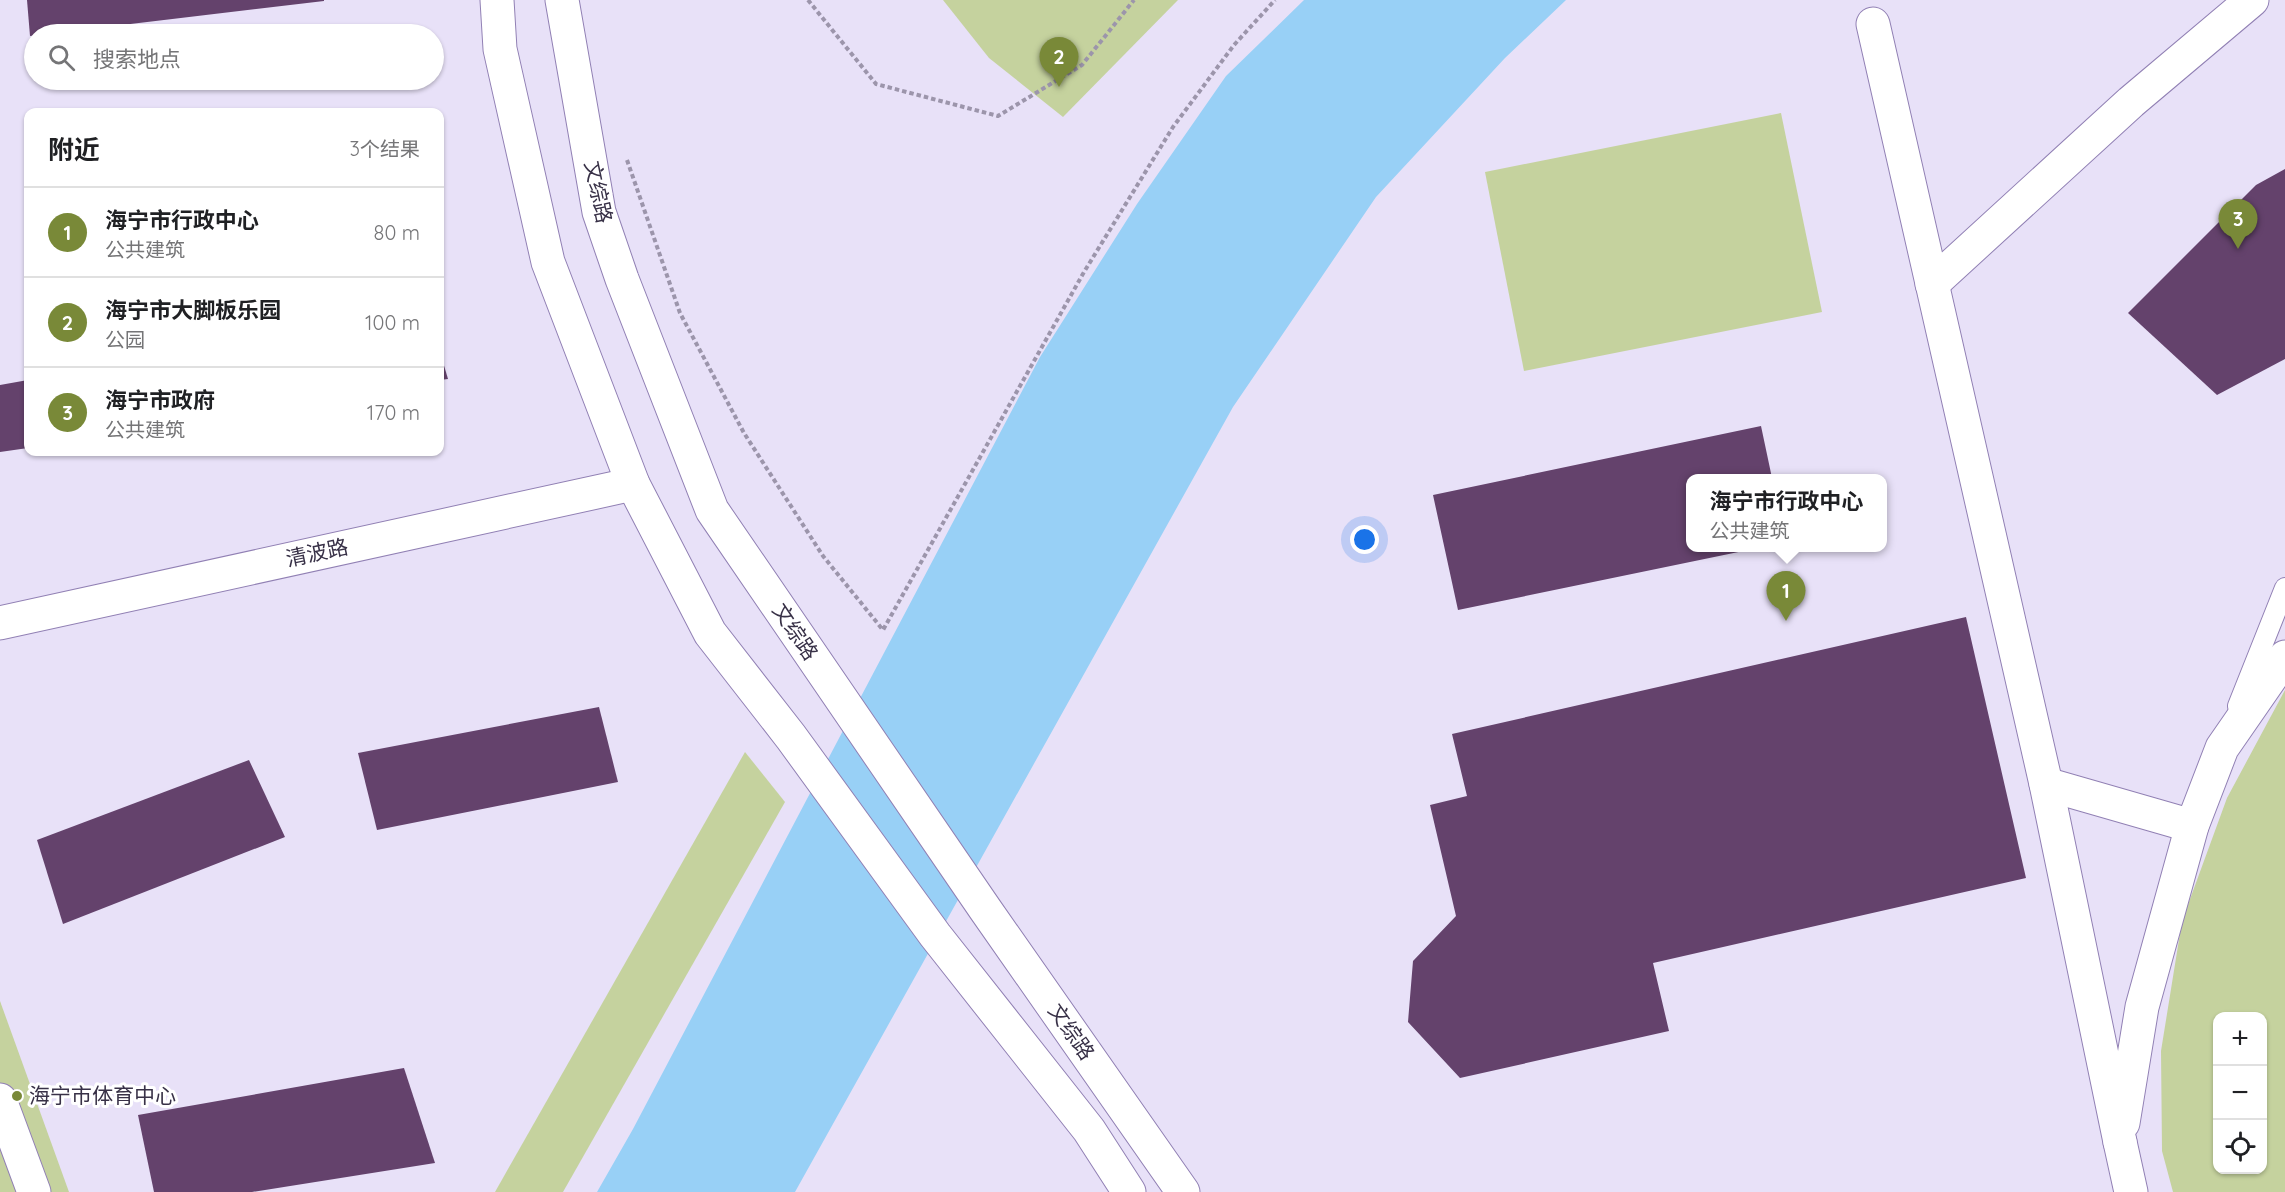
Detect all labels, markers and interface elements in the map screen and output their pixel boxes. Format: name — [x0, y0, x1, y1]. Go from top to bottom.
search box — [24, 24, 444, 90]
pin: 2 — [1040, 38, 1078, 87]
icon: search — [45, 41, 78, 74]
text: 搜索地点 — [93, 45, 181, 73]
text: 附近 — [48, 133, 100, 166]
text: 3个结果 — [350, 136, 420, 161]
street label: 文综路 — [580, 158, 618, 225]
pin: 3 — [2218, 200, 2258, 249]
text: 海宁市行政中心 — [105, 206, 259, 234]
text: 1 — [64, 220, 71, 245]
text: 80 m — [374, 220, 420, 245]
text: 公共建筑 — [105, 237, 185, 262]
text: 海宁市大脚板乐园 — [105, 296, 281, 324]
text: 2 — [62, 310, 73, 335]
text: 100 m — [365, 310, 420, 335]
text: 公园 — [105, 327, 145, 352]
text: 海宁市政府 — [105, 386, 215, 414]
text: 3 — [62, 400, 73, 425]
text: 170 m — [367, 400, 420, 425]
text: 公共建筑 — [105, 417, 185, 442]
popup — [1686, 474, 1887, 552]
text: 海宁市行政中心 — [1709, 487, 1864, 515]
text: 公共建筑 — [1709, 518, 1789, 543]
your location — [1350, 525, 1379, 554]
street label: 清波路 — [283, 533, 350, 571]
pin: 1 — [1766, 572, 1806, 621]
street label: 文综路 — [767, 598, 824, 665]
street label: 文综路 — [1043, 998, 1101, 1065]
map controls — [2213, 1012, 2267, 1174]
button: + — [2213, 1012, 2267, 1066]
button: − — [2213, 1066, 2267, 1120]
place label: 海宁市体育中心 — [29, 1082, 176, 1108]
marker: 海宁市体育中心 — [10, 1089, 24, 1103]
button: locate — [2213, 1120, 2267, 1174]

